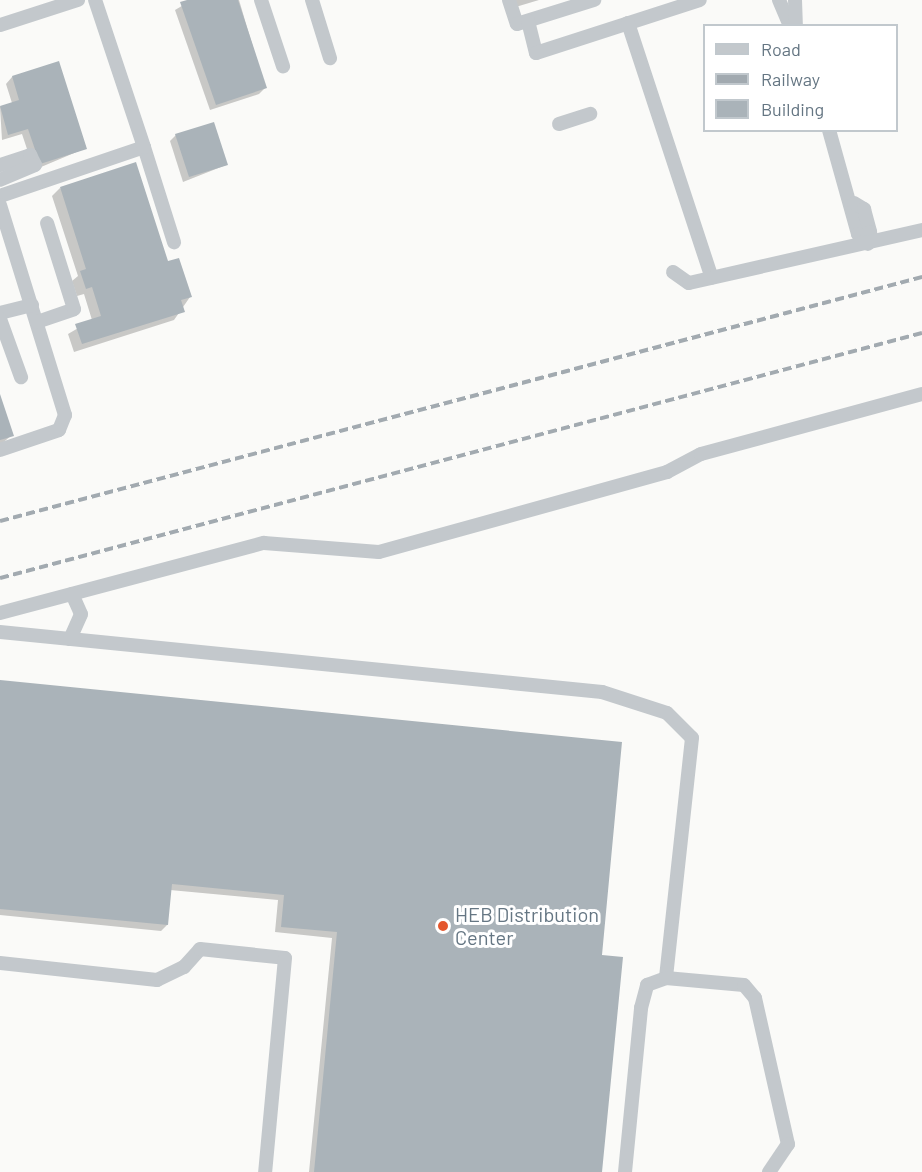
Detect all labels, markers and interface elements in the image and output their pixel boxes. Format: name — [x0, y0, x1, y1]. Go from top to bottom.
legend — [703, 24, 898, 132]
text: Road — [761, 38, 801, 60]
text: Railway — [761, 68, 820, 90]
text: Building — [761, 98, 824, 120]
place label: HEB Distribution Center — [455, 903, 599, 950]
marker: HEB Distribution Center — [436, 919, 450, 933]

